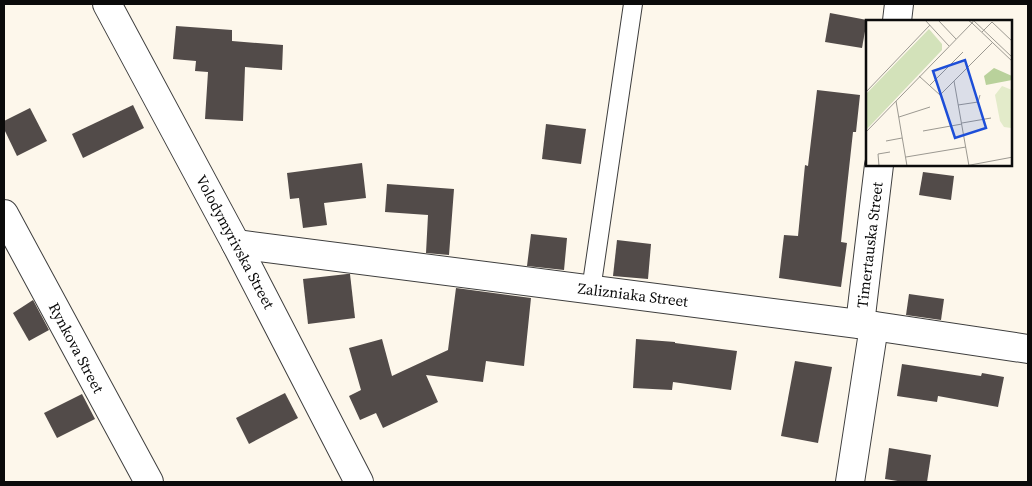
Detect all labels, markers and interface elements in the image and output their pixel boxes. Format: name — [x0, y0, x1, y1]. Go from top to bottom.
inset map — [866, 20, 1012, 166]
street label: Volodymyrivska Street — [191, 171, 280, 313]
street label: Timertauska Street — [851, 180, 888, 309]
street label: Zalizniaka Street — [577, 277, 690, 312]
street label: Rynkova Street — [44, 299, 109, 397]

